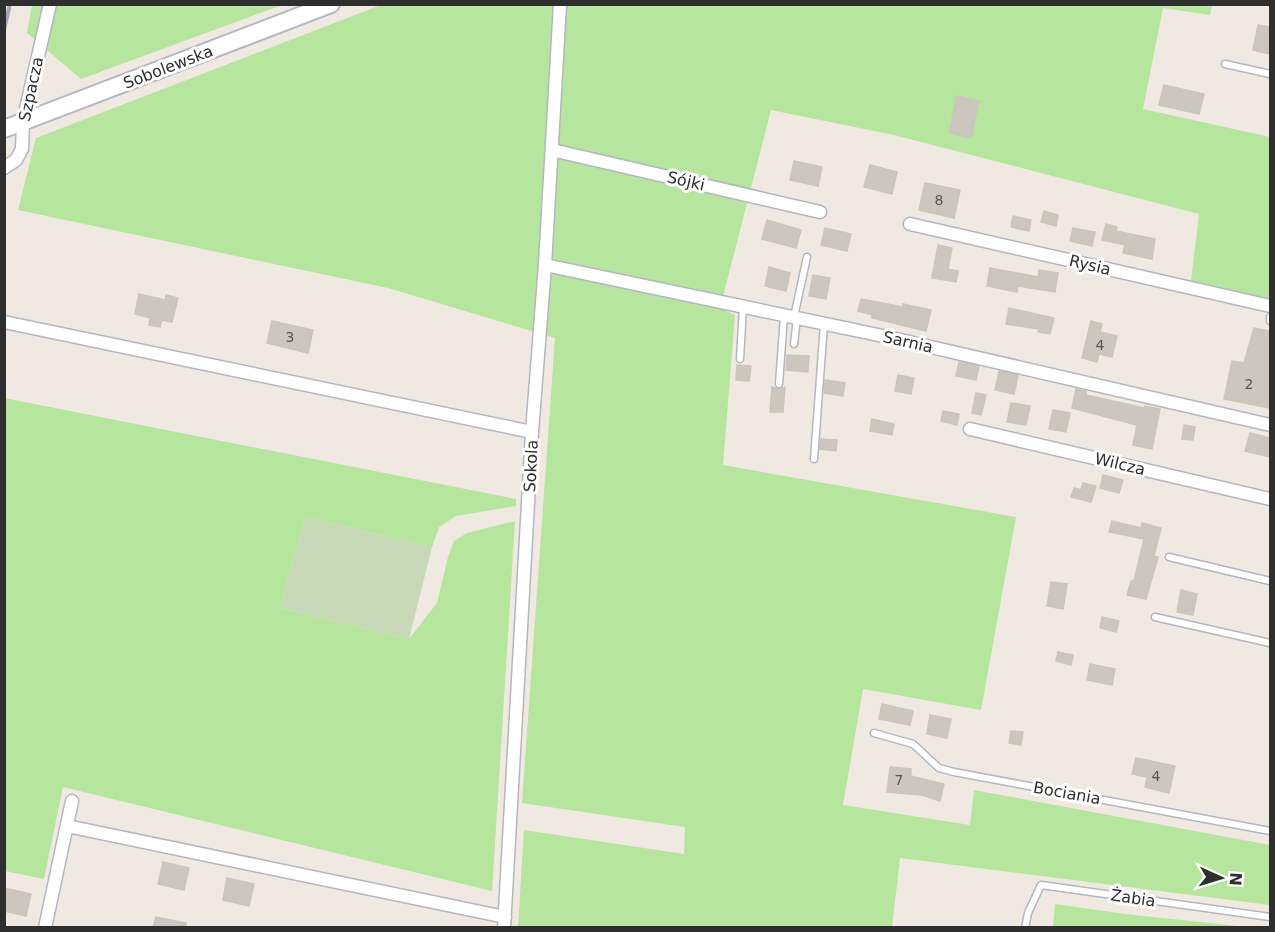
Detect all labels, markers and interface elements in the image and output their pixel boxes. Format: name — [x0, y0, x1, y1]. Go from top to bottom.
street label: Sobolewska — [121, 41, 215, 93]
street label: Szpacza — [15, 55, 47, 123]
street label: Sójki — [665, 167, 707, 195]
house number: 8 — [935, 192, 943, 208]
street label: Rysia — [1067, 251, 1113, 279]
street label: Sarnia — [881, 327, 935, 357]
house number: 3 — [286, 329, 294, 345]
house number: 4 — [1096, 337, 1105, 353]
house number: 2 — [1245, 376, 1253, 392]
street label: Sokola — [520, 439, 542, 493]
street label: Wilcza — [1093, 449, 1147, 479]
house number: 4 — [1152, 768, 1161, 784]
house number: 7 — [895, 772, 903, 788]
street label: Bociania — [1032, 778, 1102, 808]
north arrow — [1191, 848, 1251, 908]
text: N — [1226, 872, 1245, 886]
street label: Żabia — [1109, 885, 1157, 911]

